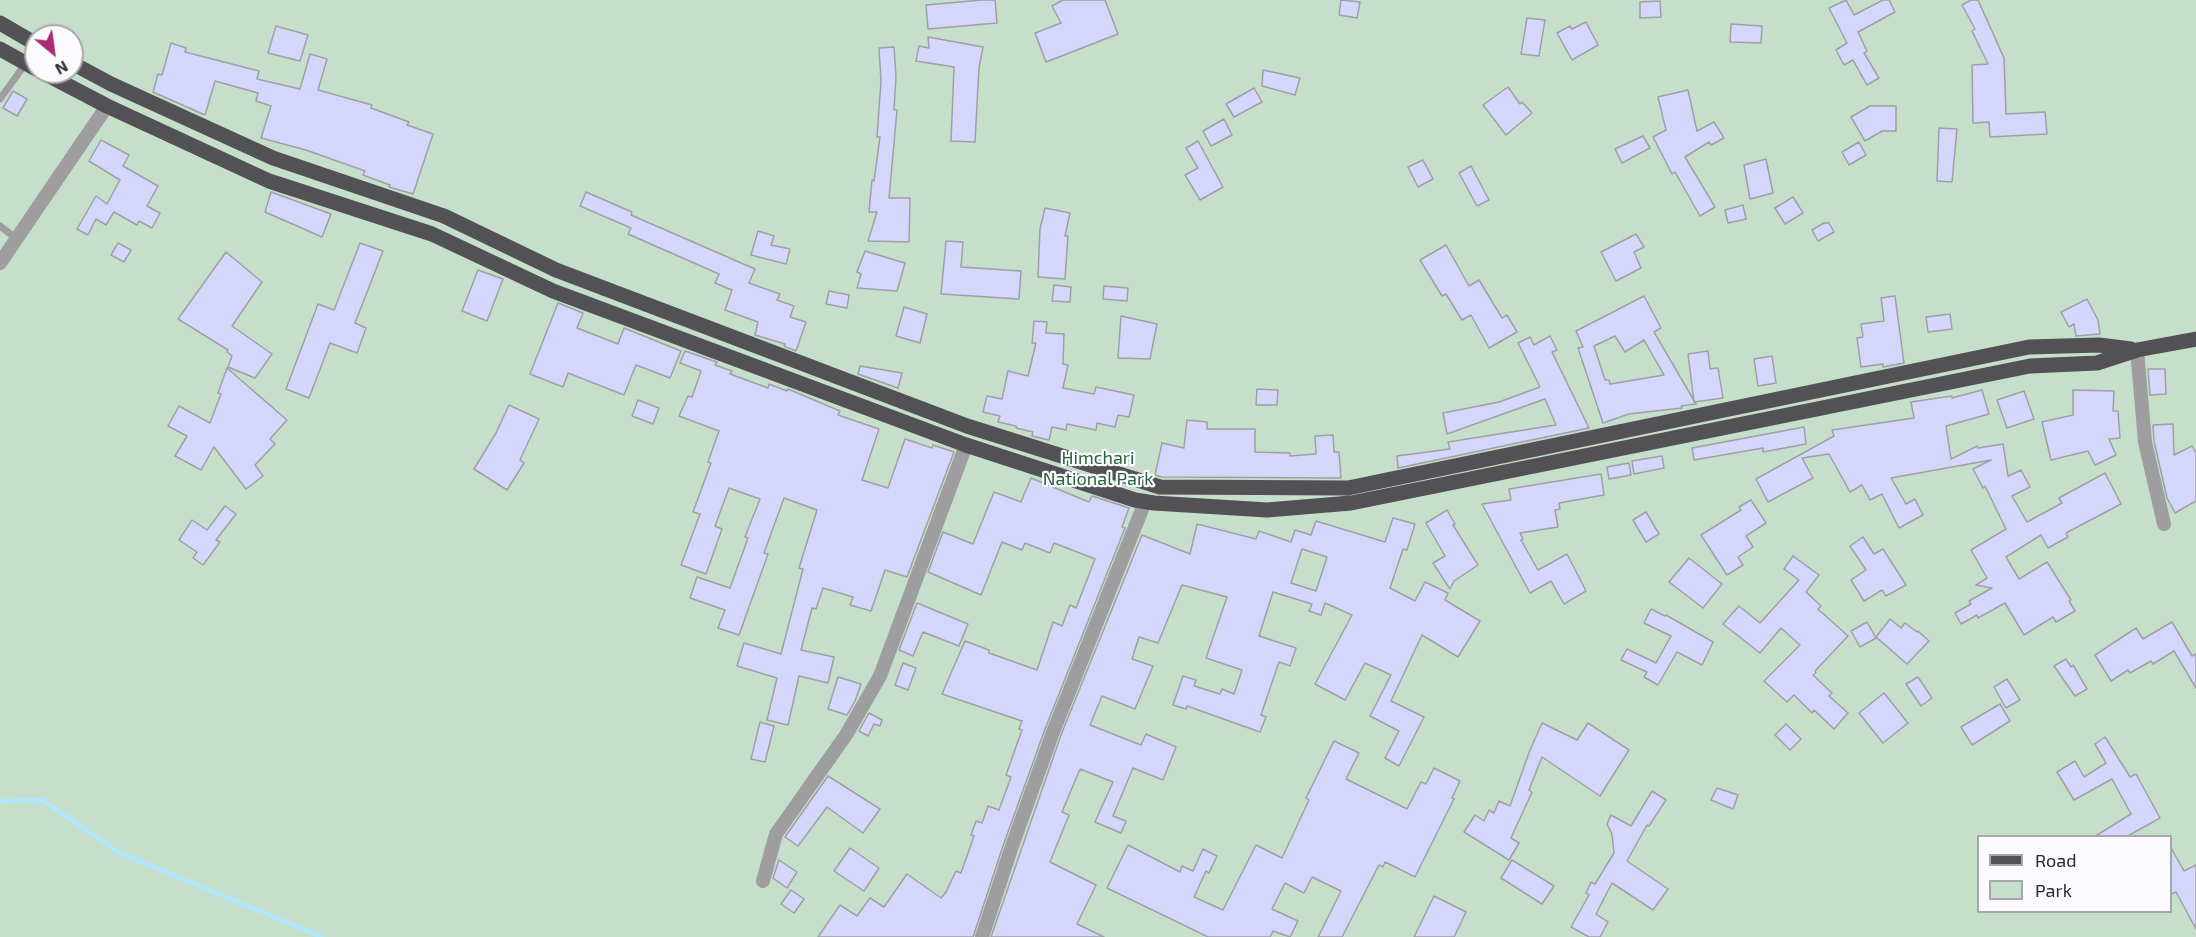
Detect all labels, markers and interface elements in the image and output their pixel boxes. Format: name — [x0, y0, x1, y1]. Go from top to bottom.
north arrow — [24, 24, 84, 84]
text: N — [52, 57, 72, 80]
park label: Himchari National Park — [1043, 447, 1153, 490]
legend — [1977, 835, 2172, 913]
text: Road — [2035, 849, 2076, 871]
text: Park — [2035, 879, 2072, 901]

